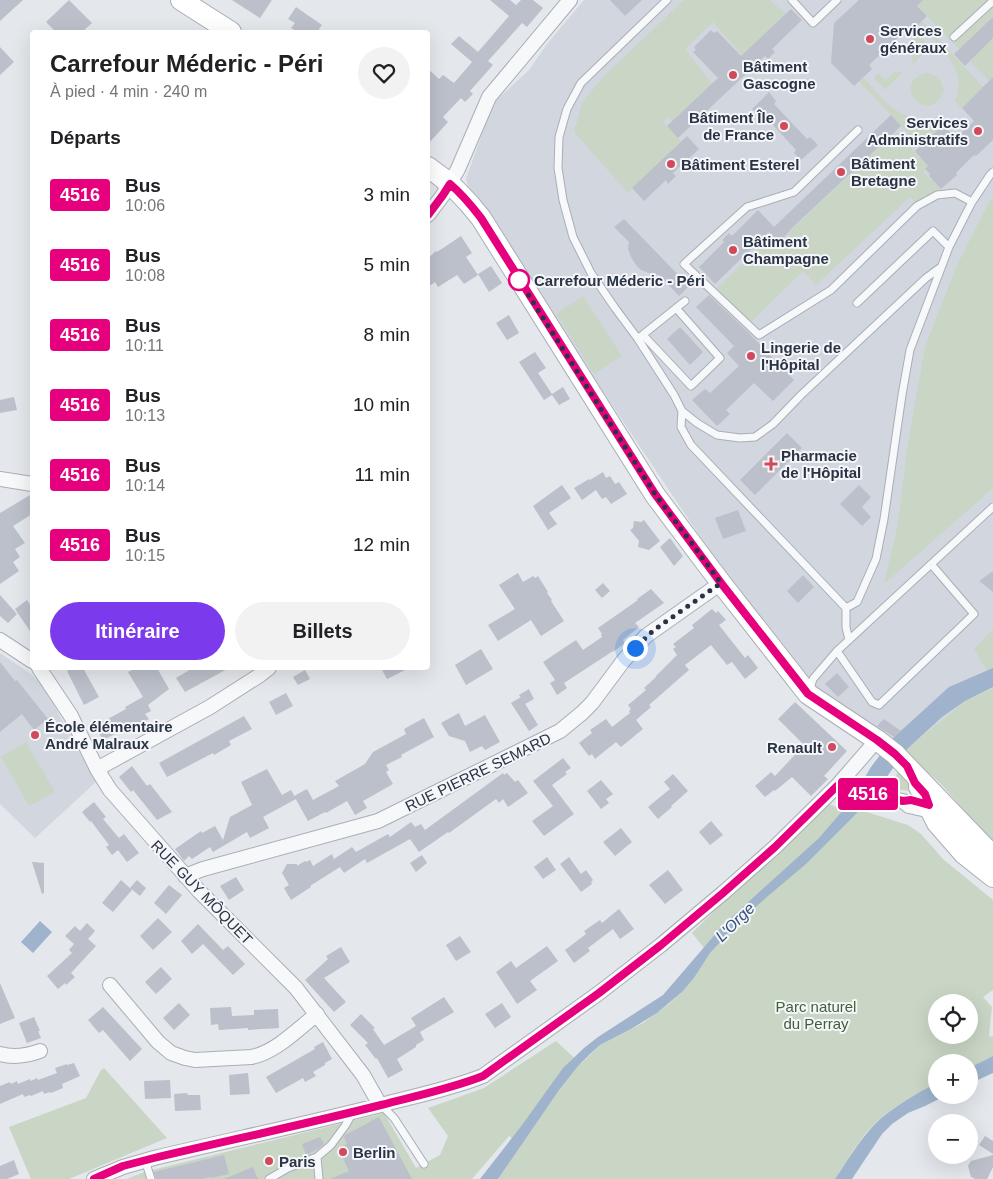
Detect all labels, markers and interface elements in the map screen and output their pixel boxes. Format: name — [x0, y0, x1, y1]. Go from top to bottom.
place label: Services généraux — [880, 22, 947, 56]
marker: Services généraux — [864, 33, 876, 45]
button: heart — [358, 47, 410, 99]
text: Carrefour Méderic - Péri — [50, 50, 323, 77]
place label: Bâtiment Gascogne — [743, 58, 816, 92]
marker: Bâtiment Gascogne — [727, 69, 739, 81]
text: À pied · 4 min · 240 m — [50, 83, 207, 100]
place label: Bâtiment Île de France — [689, 109, 774, 143]
place label: Services Administratifs — [867, 114, 968, 148]
marker: Bâtiment Île de France — [778, 120, 790, 132]
marker: Services Administratifs — [972, 125, 984, 137]
text: Départs — [50, 127, 121, 148]
place label: Bâtiment Bretagne — [851, 155, 916, 189]
place label: Bâtiment Esterel — [681, 156, 799, 173]
marker: Bâtiment Esterel — [665, 158, 677, 170]
marker: Bâtiment Bretagne — [835, 166, 847, 178]
text: Bus — [125, 175, 161, 196]
text: 3 min — [364, 184, 410, 205]
text: 4516 — [60, 185, 100, 205]
text: 10:06 — [125, 197, 165, 214]
place label: Bâtiment Champagne — [743, 233, 829, 267]
marker: Bâtiment Champagne — [727, 244, 739, 256]
text: Bus — [125, 245, 161, 266]
text: 5 min — [364, 254, 410, 275]
text: 4516 — [60, 255, 100, 275]
text: 10:08 — [125, 267, 165, 284]
marker: Carrefour Méderic - Péri — [508, 269, 530, 291]
place label: Carrefour Méderic - Péri — [534, 272, 705, 289]
text: Bus — [125, 315, 161, 336]
text: 8 min — [364, 324, 410, 345]
text: 4516 — [60, 325, 100, 345]
text: 10:11 — [125, 337, 164, 354]
place label: Lingerie de l'Hôpital — [761, 339, 841, 373]
marker: Lingerie de l'Hôpital — [745, 350, 757, 362]
text: Bus — [125, 385, 161, 406]
text: 10 min — [353, 394, 410, 415]
text: 4516 — [60, 395, 100, 415]
text: 10:13 — [125, 407, 165, 424]
place label: Pharmacie de l'Hôpital — [781, 447, 861, 481]
text: Bus — [125, 455, 161, 476]
marker: Pharmacie de l'Hôpital — [765, 458, 777, 470]
text: 11 min — [354, 464, 410, 485]
text: 4516 — [60, 465, 100, 485]
text: 10:14 — [125, 477, 165, 494]
text: Bus — [125, 525, 161, 546]
text: 12 min — [353, 534, 410, 555]
text: 4516 — [60, 535, 100, 555]
text: 10:15 — [125, 547, 165, 564]
button: Itinéraire — [50, 602, 225, 660]
button: Billets — [235, 602, 410, 660]
your location — [623, 636, 648, 661]
place label: École élémentaire André Malraux — [45, 718, 173, 752]
marker: École élémentaire André Malraux — [29, 729, 41, 741]
street label: RUE PIERRE SEMARD — [402, 729, 554, 815]
place label: Renault — [767, 739, 822, 756]
marker: Renault — [826, 741, 838, 753]
line badge: 4516 — [833, 778, 903, 810]
text: 4516 — [848, 784, 888, 804]
street label: RUE GUY MÔQUET — [148, 836, 256, 948]
water label: L'Orge — [712, 899, 758, 945]
map controls — [928, 994, 978, 1164]
button: locate — [928, 994, 978, 1044]
park label: Parc naturel du Perray — [776, 998, 856, 1032]
button: + — [928, 1054, 978, 1104]
button: − — [928, 1114, 978, 1164]
place label: Berlin — [353, 1144, 396, 1161]
marker: Berlin — [337, 1146, 349, 1158]
place label: Paris — [279, 1153, 316, 1170]
marker: Paris — [263, 1155, 275, 1167]

